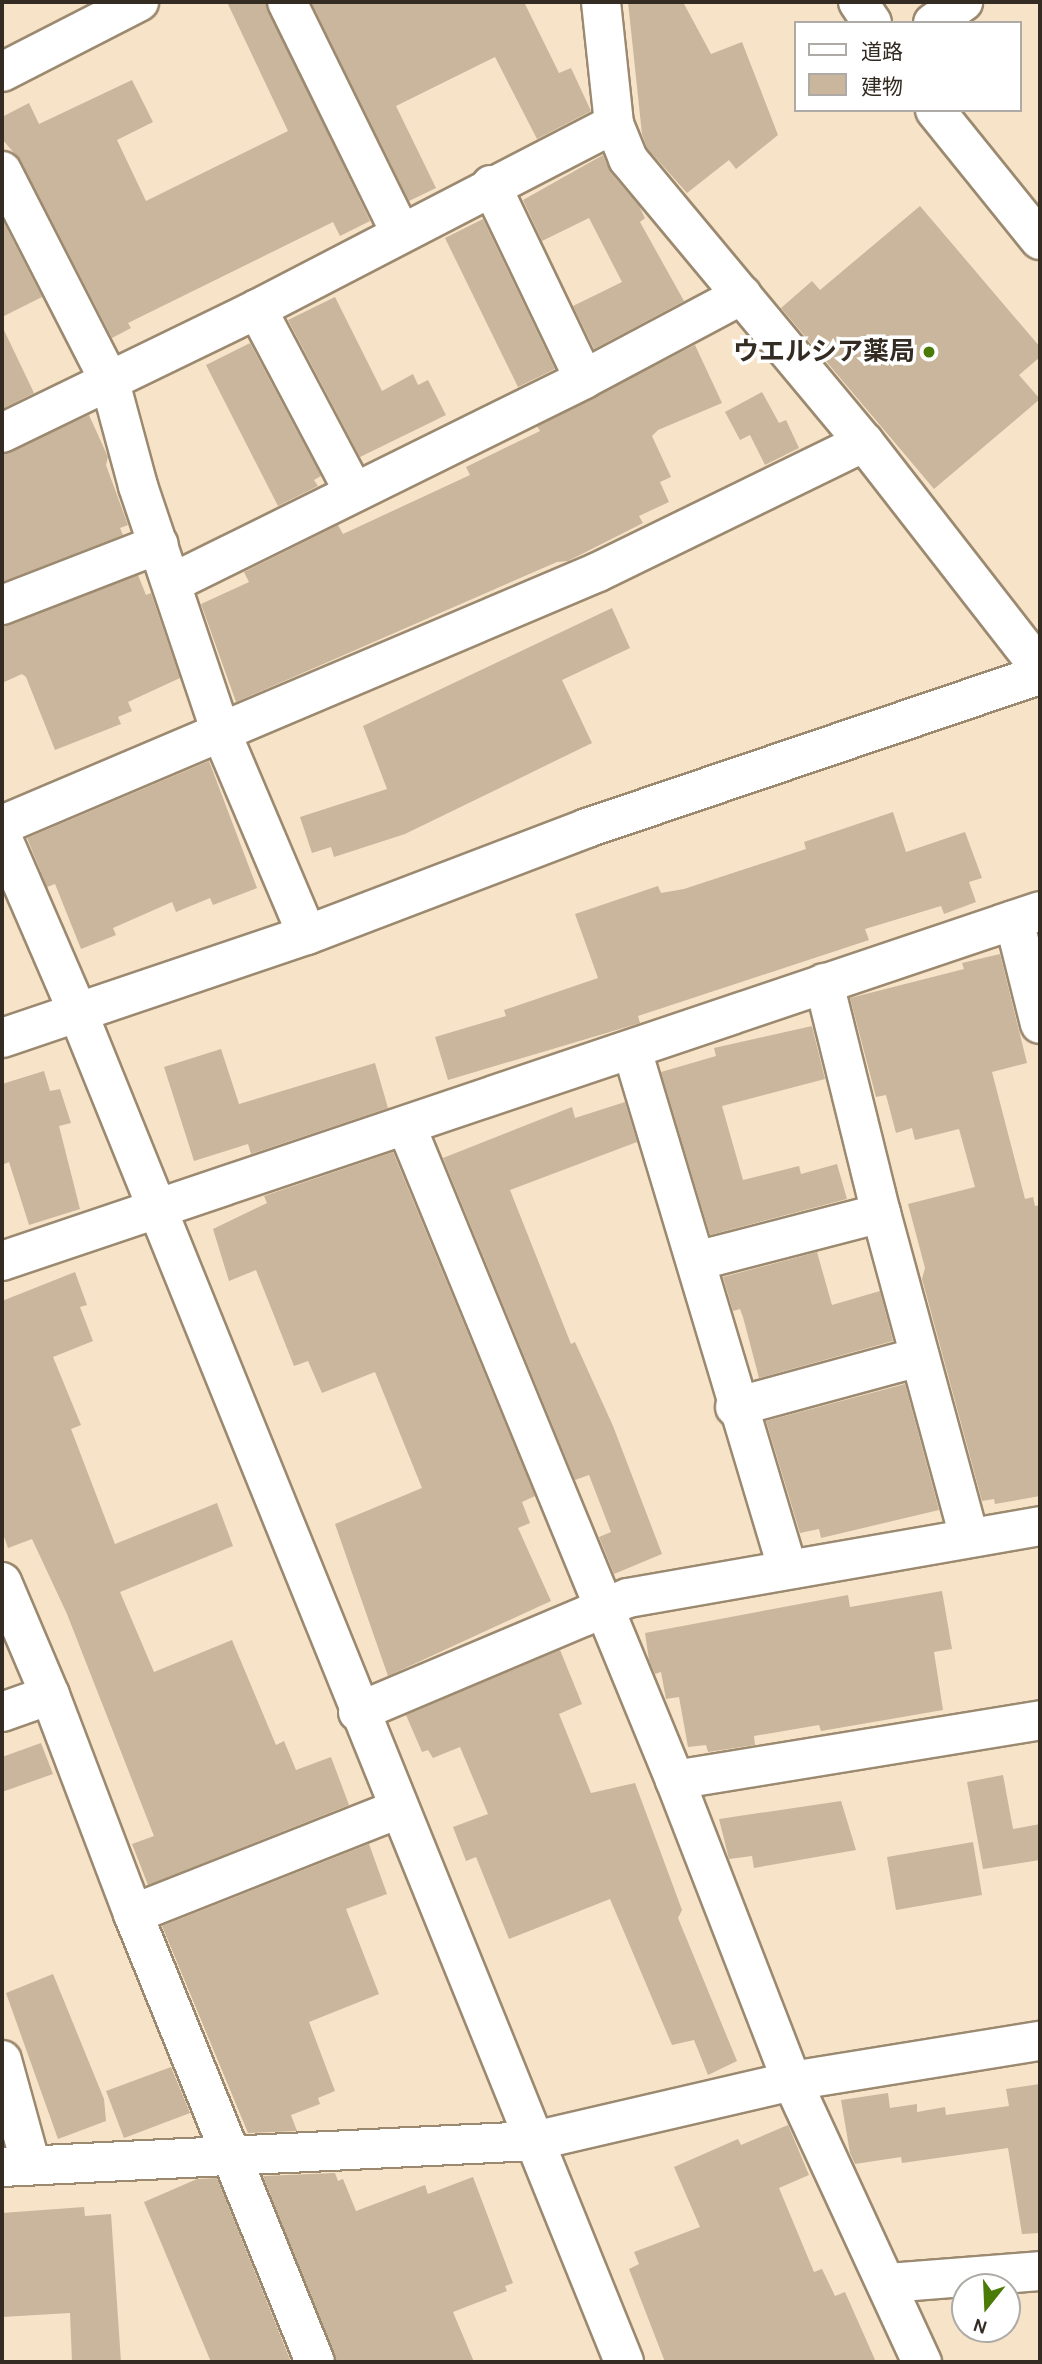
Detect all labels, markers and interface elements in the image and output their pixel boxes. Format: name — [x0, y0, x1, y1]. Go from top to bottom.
legend — [794, 21, 1021, 112]
text: 道路 — [861, 40, 903, 64]
text: 建物 — [861, 75, 903, 99]
place label: ウエルシア薬局 — [733, 336, 915, 368]
marker: ウエルシア薬局 — [921, 344, 937, 360]
north arrow — [951, 2273, 1021, 2343]
text: N — [970, 2314, 990, 2339]

